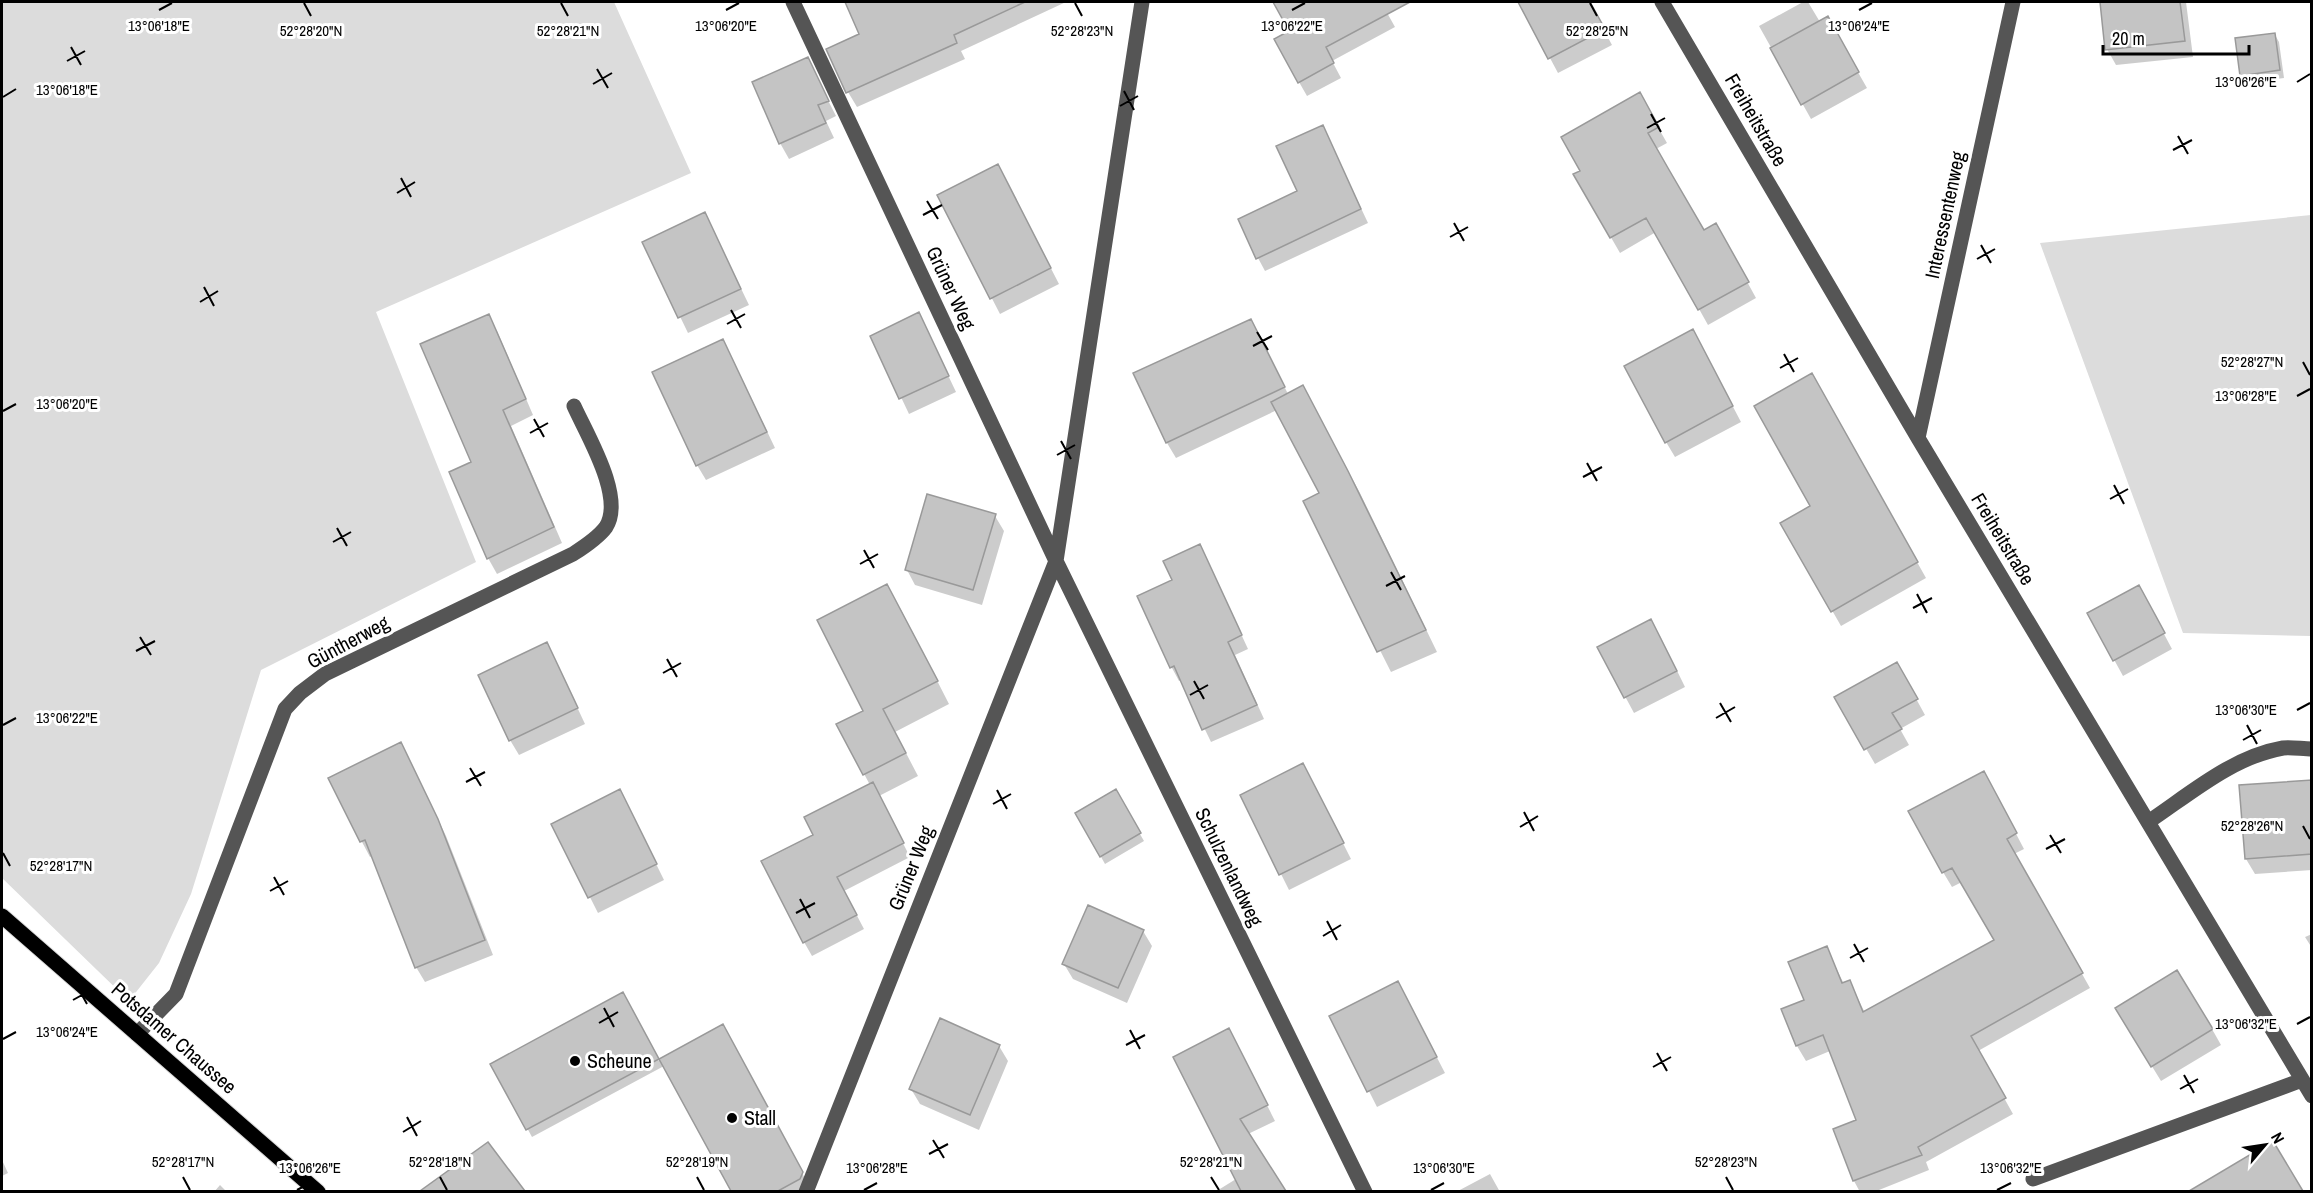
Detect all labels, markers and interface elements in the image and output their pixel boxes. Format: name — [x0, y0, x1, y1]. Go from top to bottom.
text: 13°06'18"E — [128, 15, 190, 36]
text: 13°06'20"E — [695, 15, 757, 36]
text: 13°06'22"E — [1261, 15, 1323, 36]
text: 13°06'24"E — [1828, 15, 1890, 36]
scale bar — [2103, 18, 2248, 56]
text: 52°28'20"N — [280, 20, 342, 41]
text: 52°28'21"N — [537, 20, 599, 41]
text: 52°28'23"N — [1051, 20, 1113, 41]
text: 52°28'25"N — [1566, 20, 1628, 41]
text: 20 m — [2112, 26, 2145, 51]
street label: Freiheitstraße — [1719, 68, 1794, 171]
text: 13°06'26"E — [2215, 71, 2277, 92]
text: 13°06'18"E — [36, 79, 98, 100]
street label: Interessentenweg — [1918, 149, 1971, 281]
street label: Grüner Weg — [920, 242, 983, 334]
text: 52°28'27"N — [2221, 351, 2283, 372]
text: 13°06'28"E — [2215, 385, 2277, 406]
text: 13°06'20"E — [36, 393, 98, 414]
street label: Freiheitstraße — [1965, 488, 2042, 590]
street label: Güntherweg — [302, 609, 394, 674]
text: 13°06'30"E — [2215, 699, 2277, 720]
text: 13°06'22"E — [36, 707, 98, 728]
street label: Schulzenlandweg — [1189, 803, 1270, 930]
text: 52°28'26"N — [2221, 815, 2283, 836]
street label: Grüner Weg — [881, 821, 940, 914]
text: 52°28'17"N — [30, 855, 92, 876]
street label: Potsdamer Chaussee — [106, 976, 243, 1100]
text: 13°06'32"E — [2215, 1013, 2277, 1034]
text: 13°06'24"E — [36, 1021, 98, 1042]
place label: Scheune — [587, 1047, 652, 1074]
marker: Scheune — [568, 1054, 582, 1068]
place label: Stall — [744, 1104, 776, 1131]
marker: Stall — [725, 1111, 739, 1125]
north arrow — [2235, 1115, 2295, 1175]
text: N — [2266, 1128, 2290, 1147]
text: 52°28'17"N — [152, 1151, 214, 1172]
text: 52°28'18"N — [409, 1151, 471, 1172]
text: 52°28'19"N — [666, 1151, 728, 1172]
text: 52°28'21"N — [1180, 1151, 1242, 1172]
text: 52°28'23"N — [1695, 1151, 1757, 1172]
text: 13°06'26"E — [279, 1157, 341, 1178]
text: 13°06'28"E — [846, 1157, 908, 1178]
text: 13°06'30"E — [1413, 1157, 1475, 1178]
text: 13°06'32"E — [1980, 1157, 2042, 1178]

